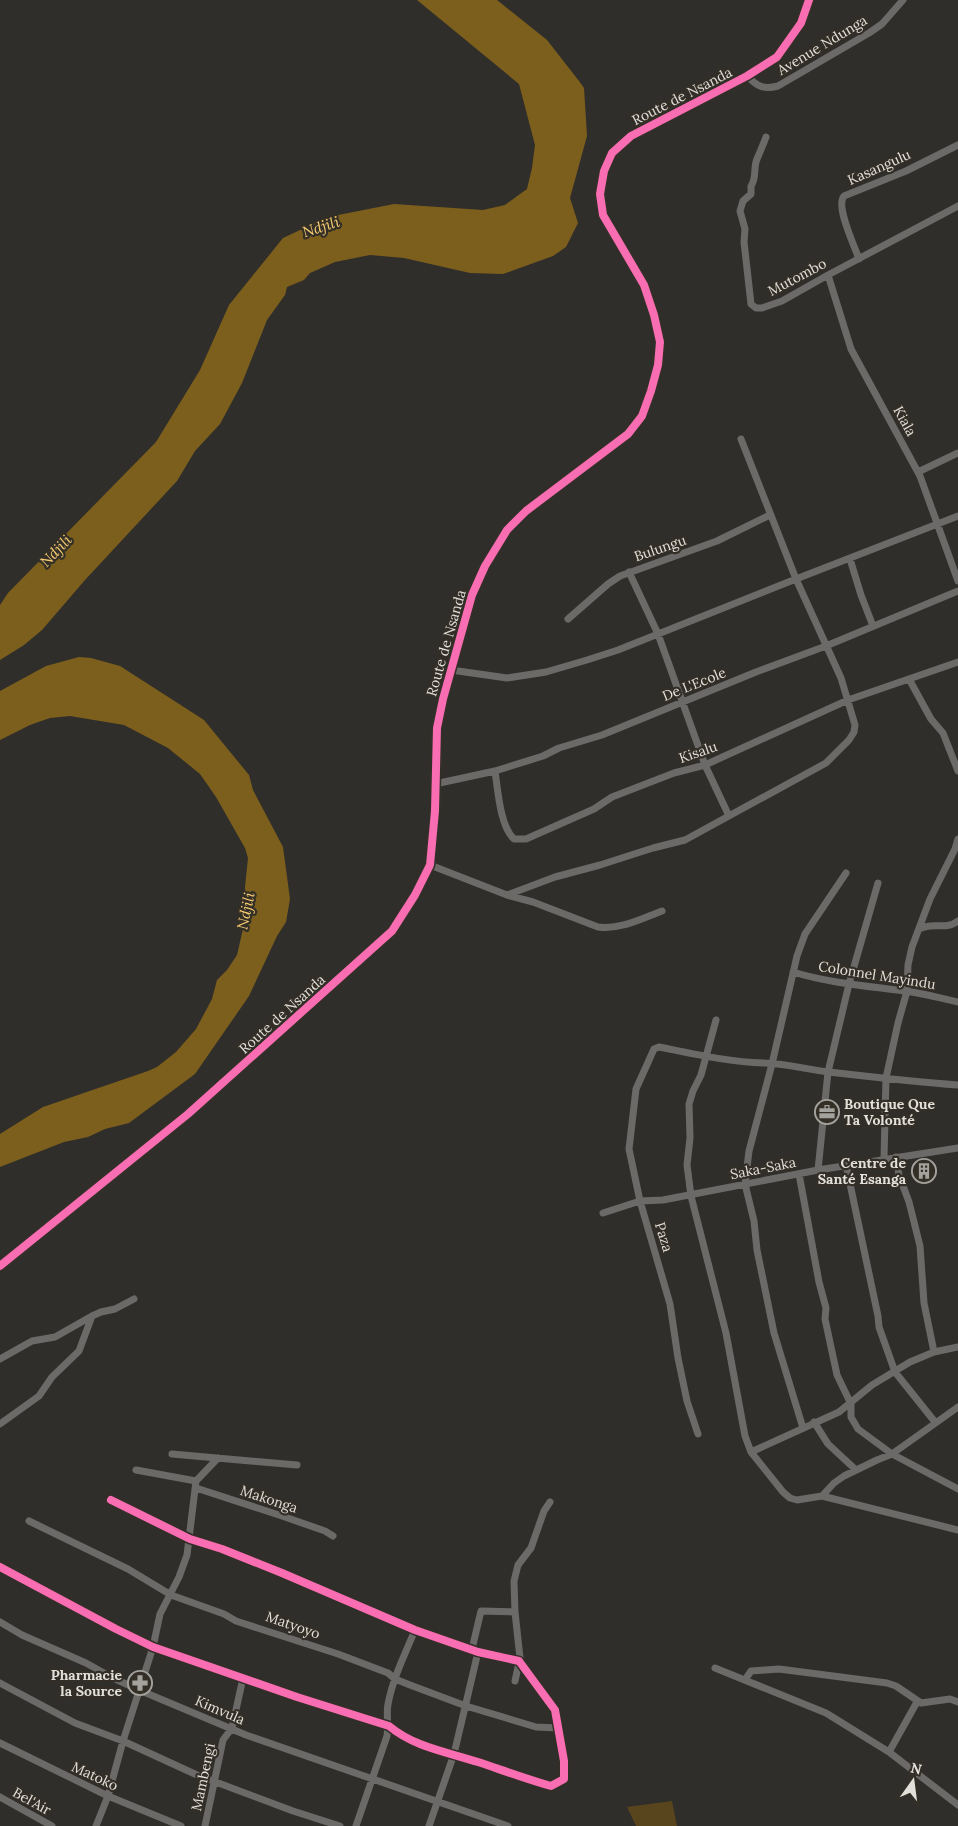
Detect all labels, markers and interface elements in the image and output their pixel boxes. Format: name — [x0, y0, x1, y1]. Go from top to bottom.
street label: Avenue Ndunga — [773, 11, 870, 79]
street label: Route de Nsanda — [629, 63, 735, 129]
street label: Kasangulu — [845, 145, 913, 189]
water label: Ndjili — [300, 212, 342, 241]
street label: Mutombo — [765, 254, 829, 300]
street label: Kiala — [889, 403, 921, 439]
water label: Ndjili — [36, 530, 76, 571]
street label: Bulungu — [632, 531, 688, 565]
street label: Route de Nsanda — [422, 588, 470, 698]
street label: De L'Ecole — [659, 663, 729, 705]
street label: Kisalu — [676, 737, 720, 767]
water label: Ndjili — [232, 890, 259, 931]
street label: Colonnel Mayindu — [817, 957, 937, 993]
street label: Route de Nsanda — [235, 971, 329, 1057]
place label: Boutique Que Ta Volonté — [844, 1095, 935, 1129]
office icon: Boutique Que Ta Volonté — [814, 1099, 840, 1125]
street label: Saka-Saka — [729, 1153, 797, 1183]
place label: Centre de Santé Esanga — [818, 1154, 907, 1188]
building icon: Centre de Santé Esanga — [911, 1158, 937, 1184]
street label: Paza — [651, 1220, 677, 1254]
street label: Makonga — [238, 1481, 300, 1517]
street label: Matyoyo — [263, 1607, 323, 1643]
place label: Pharmacie la Source — [51, 1666, 122, 1700]
pharmacy icon: Pharmacie la Source — [127, 1670, 153, 1696]
street label: Kimvula — [192, 1691, 248, 1729]
street label: Mambengi — [187, 1741, 219, 1813]
north arrow — [888, 1756, 938, 1806]
street label: Matoko — [69, 1757, 121, 1795]
text: N — [909, 1758, 924, 1778]
street label: Bel'Air — [10, 1783, 54, 1819]

